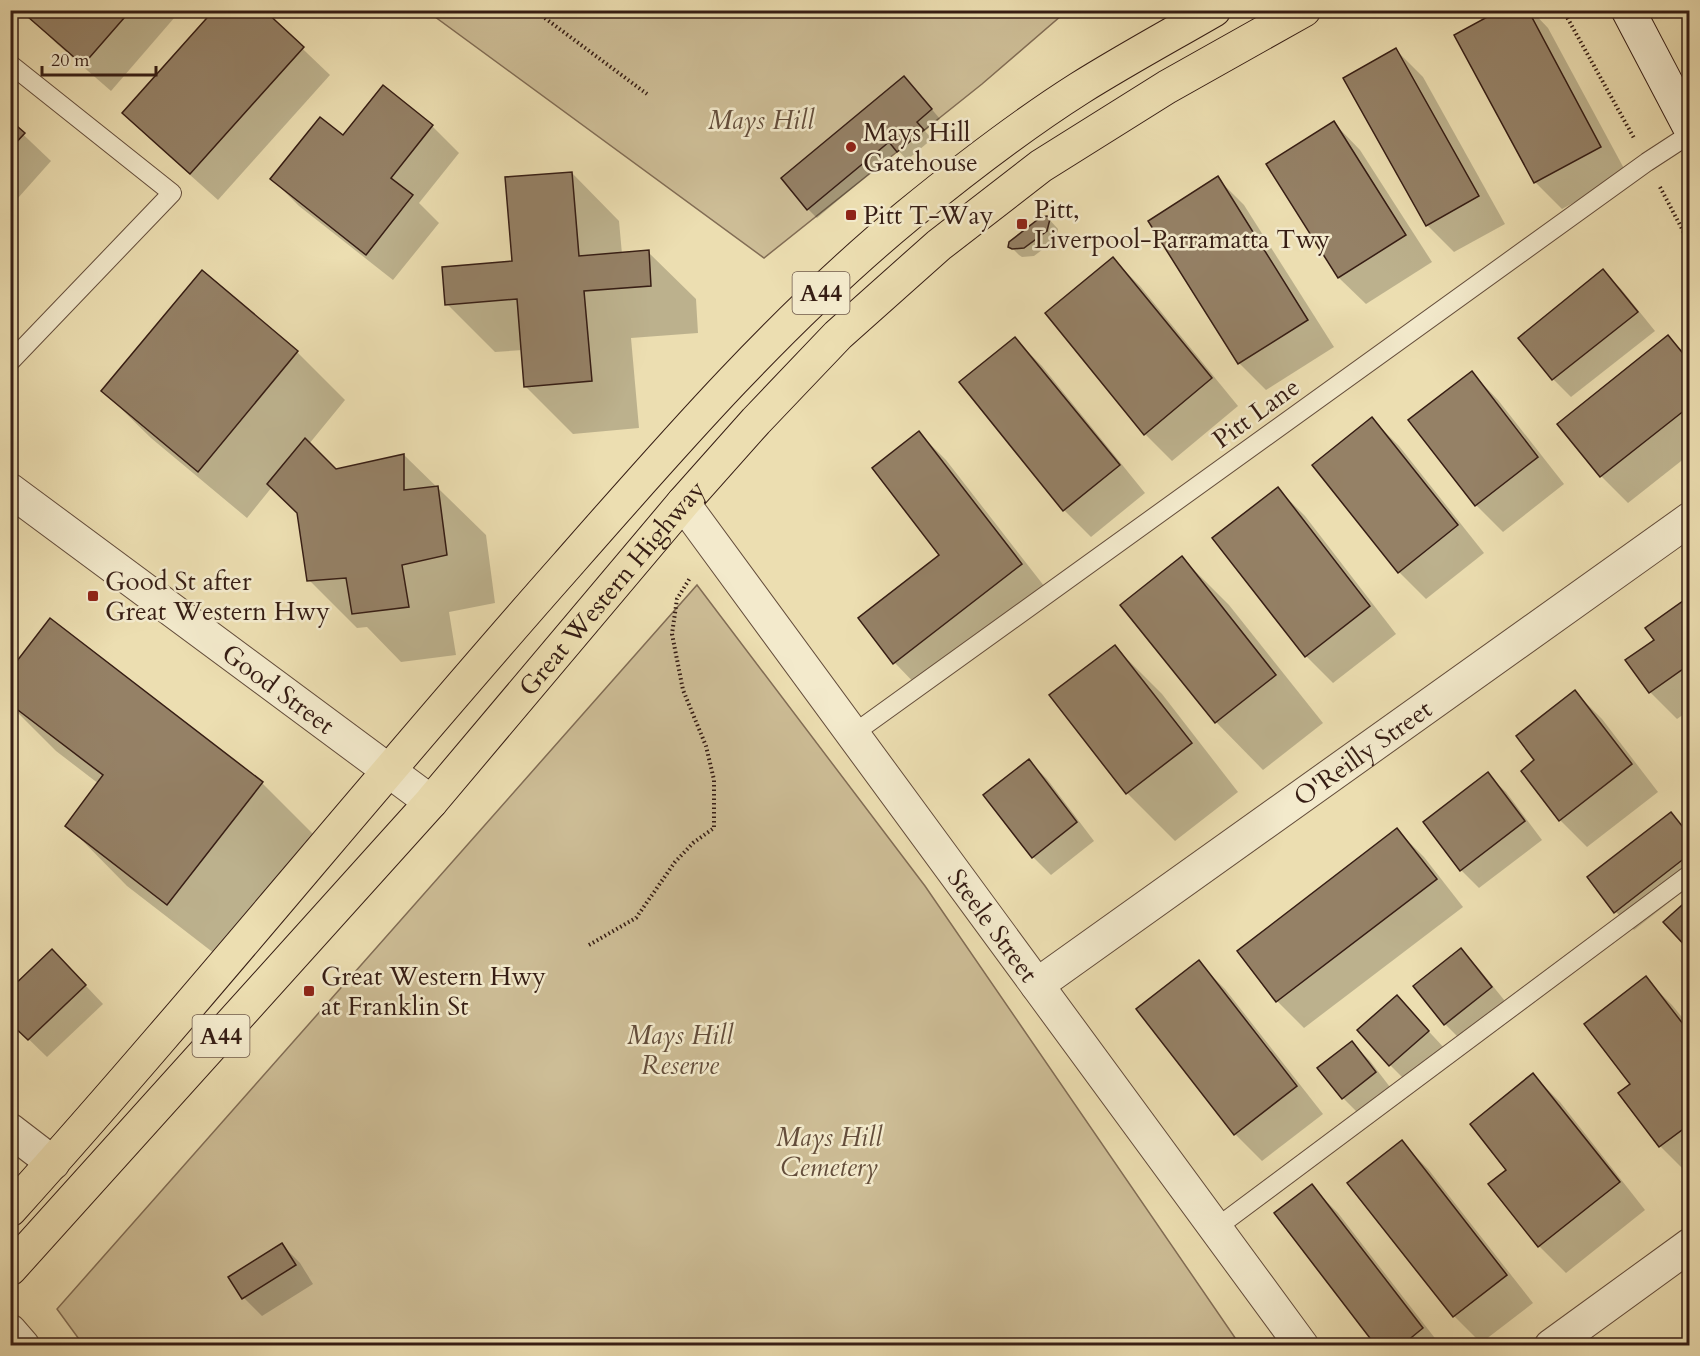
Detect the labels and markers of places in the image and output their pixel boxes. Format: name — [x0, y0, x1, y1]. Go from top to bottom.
place label: Mays Hill Gatehouse — [863, 115, 978, 180]
marker: Mays Hill Gatehouse — [844, 140, 858, 154]
place label: Pitt, Liverpool-Parramatta Twy — [1034, 192, 1330, 257]
place label: Pitt T-Way — [863, 198, 994, 233]
marker: Pitt T-Way — [844, 208, 858, 222]
marker: Pitt, Liverpool-Parramatta Twy — [1015, 217, 1029, 231]
place label: Good St after Great Western Hwy — [105, 564, 330, 629]
marker: Good St after Great Western Hwy — [86, 589, 100, 603]
place label: Great Western Hwy at Franklin St — [321, 959, 546, 1024]
marker: Great Western Hwy at Franklin St — [302, 984, 316, 998]

